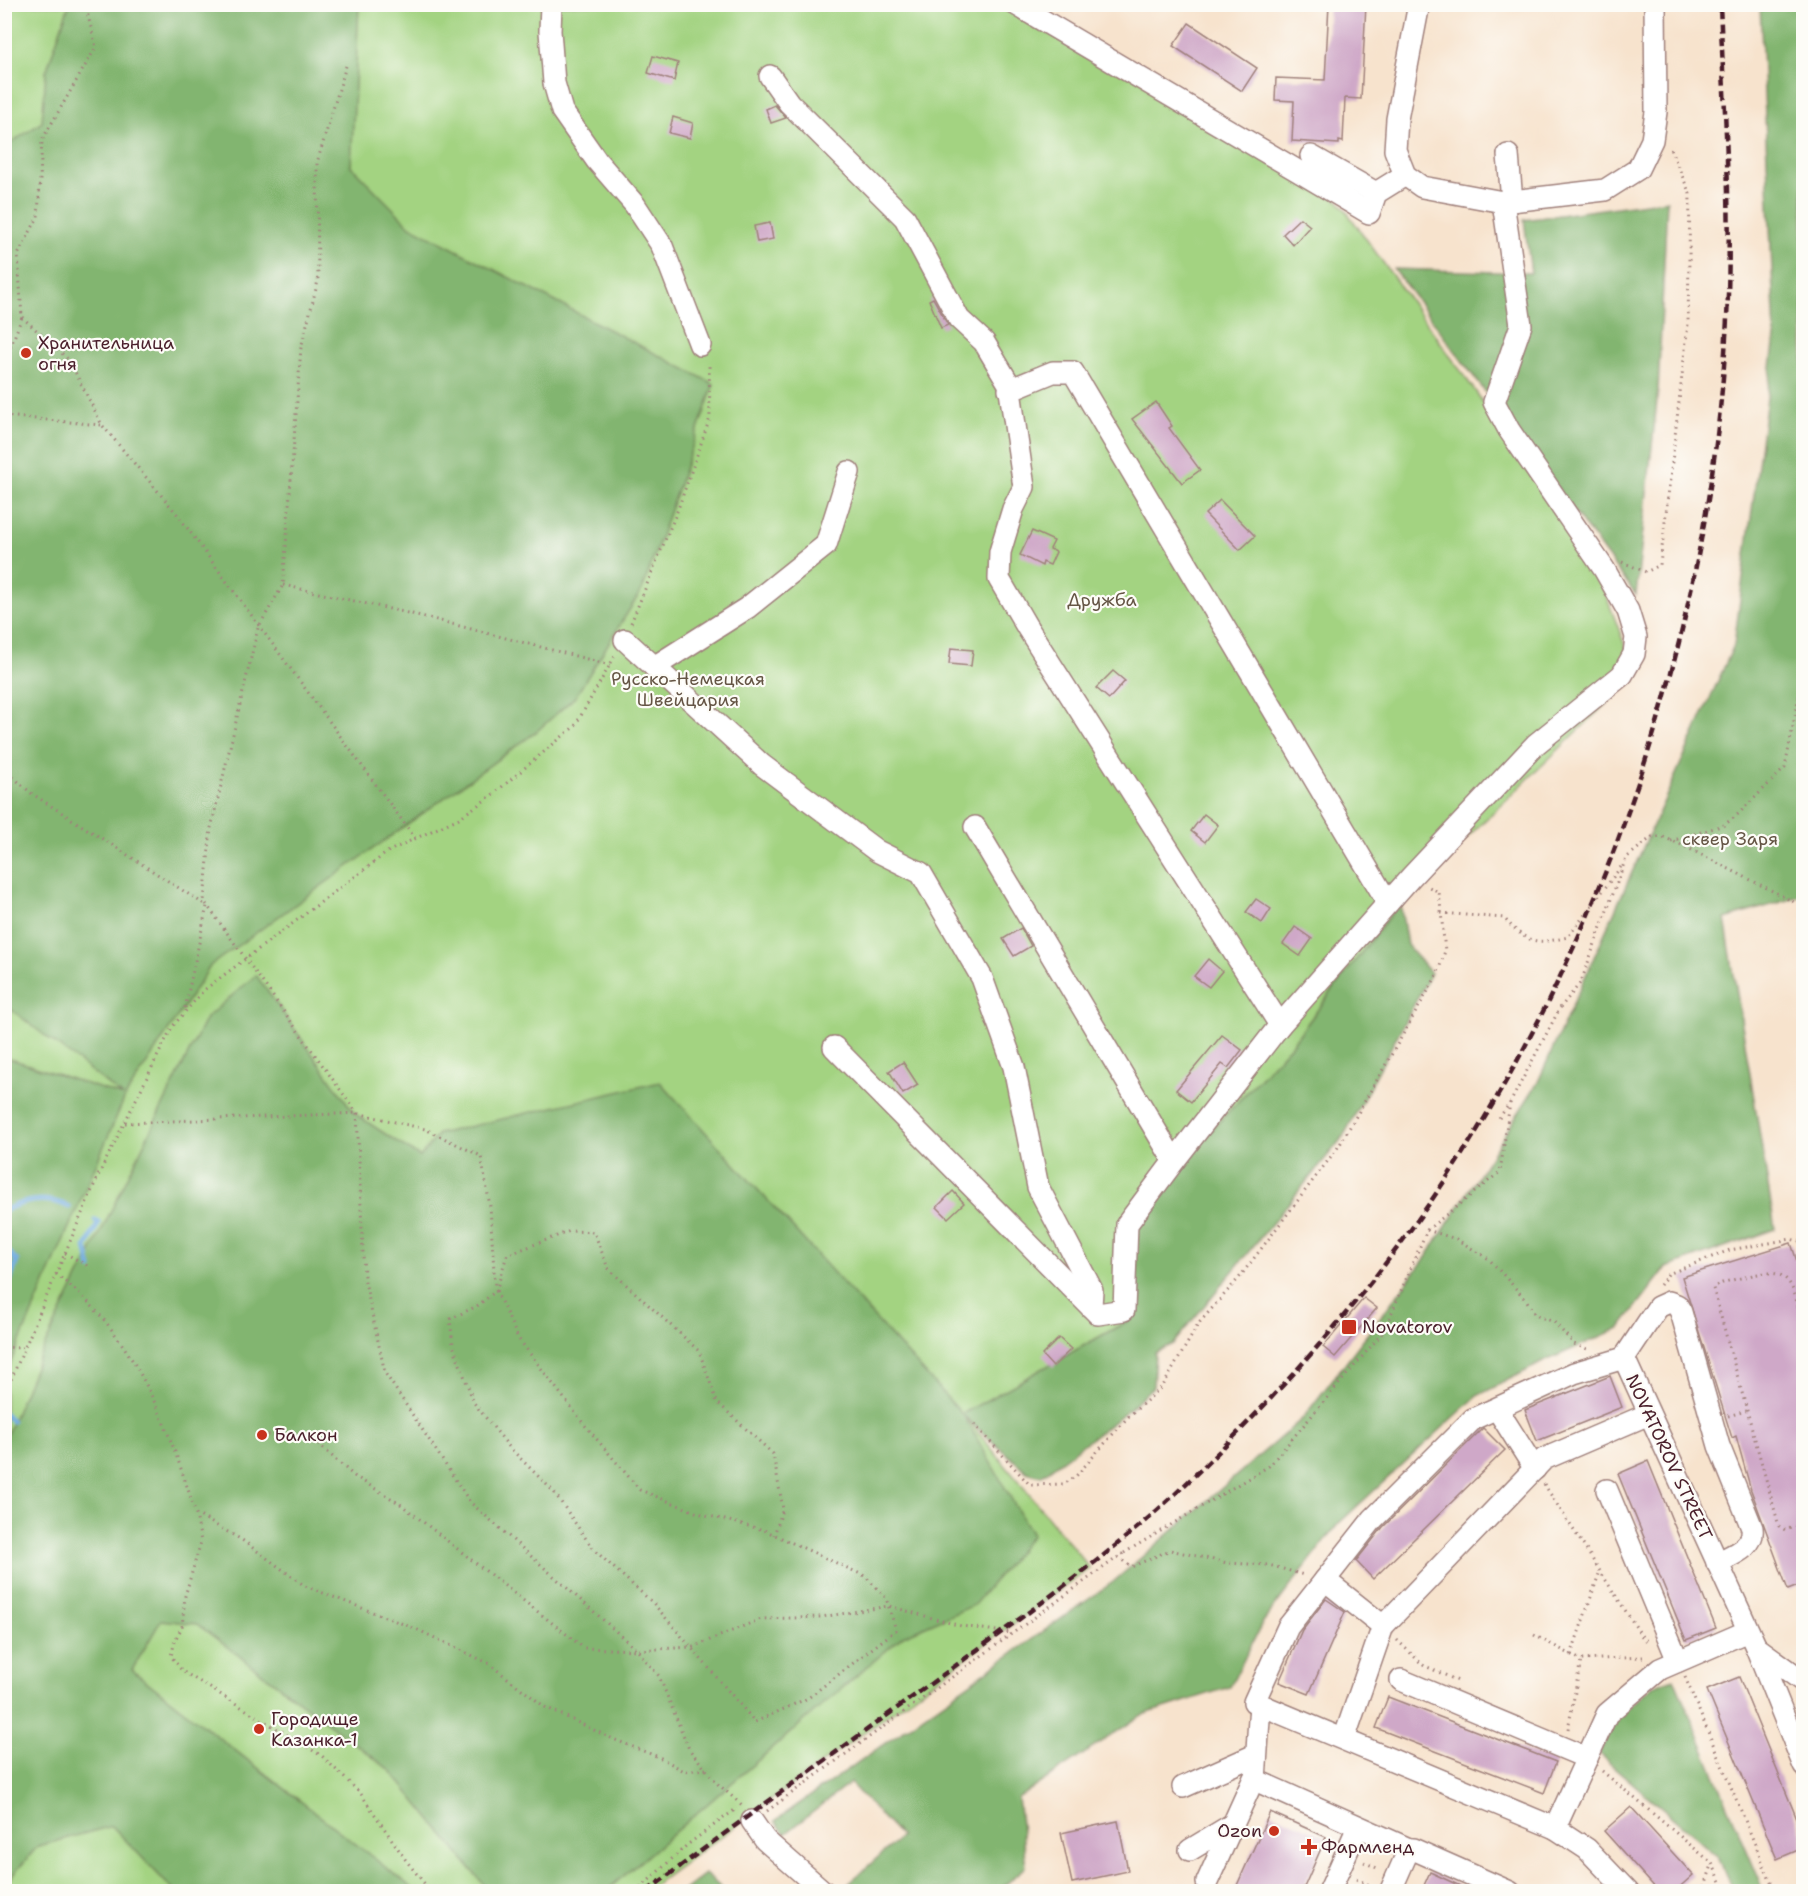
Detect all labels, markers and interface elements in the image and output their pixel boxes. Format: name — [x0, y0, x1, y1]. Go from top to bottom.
place label: Хранительница огня — [38, 331, 174, 376]
marker: Хранительница огня — [19, 346, 33, 360]
park label: Дружба — [1067, 588, 1137, 612]
park label: Русско-Немецкая Швейцария — [611, 667, 765, 712]
park label: сквер Заря — [1682, 827, 1778, 851]
place label: Novatorov — [1362, 1315, 1453, 1339]
marker: Novatorov — [1340, 1318, 1358, 1336]
street label: NOVATOROV STREET — [1620, 1370, 1718, 1544]
place label: Балкон — [274, 1423, 338, 1447]
marker: Балкон — [255, 1428, 269, 1442]
place label: Городище Казанка-1 — [271, 1707, 359, 1752]
marker: Городище Казанка-1 — [252, 1722, 266, 1736]
place label: Ozon — [1217, 1819, 1262, 1843]
marker: Ozon — [1267, 1824, 1281, 1838]
place label: Фармленд — [1321, 1835, 1415, 1859]
marker: Фармленд — [1302, 1840, 1316, 1854]

